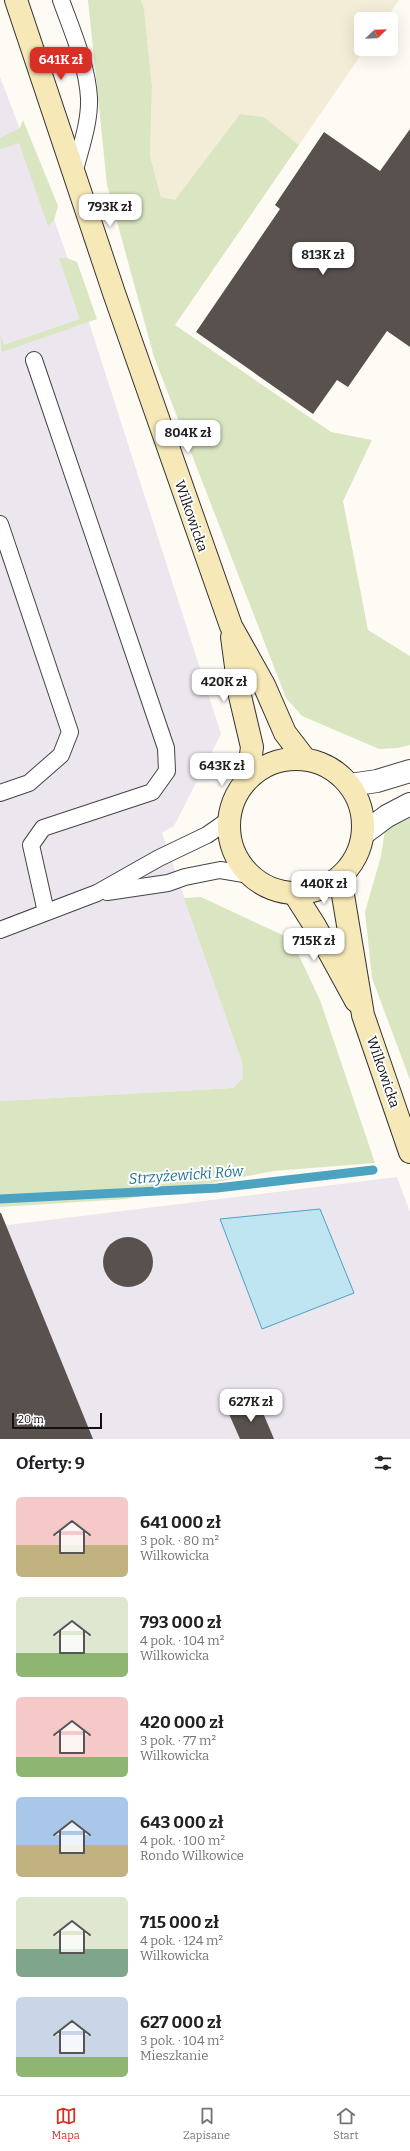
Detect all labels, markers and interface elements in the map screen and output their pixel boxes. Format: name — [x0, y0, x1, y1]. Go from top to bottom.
north arrow — [354, 12, 398, 56]
map controls — [354, 12, 398, 56]
pin: 641K zł — [24, 47, 98, 81]
text: 641K zł — [39, 52, 83, 67]
pin: 793K zł — [73, 194, 147, 228]
text: 793K zł — [88, 199, 132, 214]
pin: 813K zł — [286, 242, 360, 276]
text: 813K zł — [301, 247, 345, 262]
pin: 804K zł — [151, 420, 225, 454]
text: 804K zł — [164, 425, 212, 440]
street label: Wilkowicka — [171, 478, 211, 554]
pin: 420K zł — [187, 669, 261, 703]
text: 420K zł — [201, 674, 247, 689]
pin: 643K zł — [185, 753, 259, 787]
text: 643K zł — [199, 758, 245, 773]
pin: 440K zł — [287, 871, 361, 905]
text: 440K zł — [300, 876, 348, 891]
pin: 715K zł — [277, 928, 351, 962]
text: 715K zł — [293, 933, 335, 948]
street label: Wilkowicka — [363, 1034, 403, 1110]
water label: Strzyżewicki Rów — [128, 1162, 245, 1188]
pin: 627K zł — [214, 1389, 288, 1423]
text: 627K zł — [229, 1394, 273, 1409]
scale bar — [12, 1411, 102, 1430]
text: 20 m — [18, 1413, 44, 1426]
icon: filters — [372, 1452, 394, 1474]
text: Oferty: 9 — [16, 1453, 85, 1474]
text: 641 000 zł — [140, 1512, 221, 1533]
icon: home — [48, 1513, 96, 1561]
text: 3 pok. · 80 m² — [140, 1533, 219, 1548]
text: Wilkowicka — [140, 1548, 209, 1563]
text: 793 000 zł — [140, 1612, 222, 1633]
icon: home — [48, 1613, 96, 1661]
text: 4 pok. · 104 m² — [140, 1633, 224, 1648]
text: Wilkowicka — [140, 1648, 209, 1663]
text: 420 000 zł — [140, 1712, 224, 1733]
icon: home — [48, 1713, 96, 1761]
text: 3 pok. · 77 m² — [140, 1733, 216, 1748]
text: Wilkowicka — [140, 1748, 209, 1763]
text: 643 000 zł — [140, 1812, 224, 1833]
icon: home — [48, 1813, 96, 1861]
text: 4 pok. · 100 m² — [140, 1833, 225, 1848]
text: Rondo Wilkowice — [140, 1848, 244, 1863]
text: 715 000 zł — [140, 1912, 219, 1933]
icon: home — [48, 1913, 96, 1961]
text: 4 pok. · 124 m² — [140, 1933, 223, 1948]
text: Wilkowicka — [140, 1948, 209, 1963]
text: 627 000 zł — [140, 2012, 222, 2033]
icon: home — [48, 2013, 96, 2061]
text: 3 pok. · 104 m² — [140, 2033, 224, 2048]
text: Mieszkanie — [140, 2048, 208, 2063]
tab: Mapa — [52, 2105, 80, 2142]
tab: Zapisane — [183, 2105, 230, 2142]
tab: Start — [333, 2105, 358, 2142]

